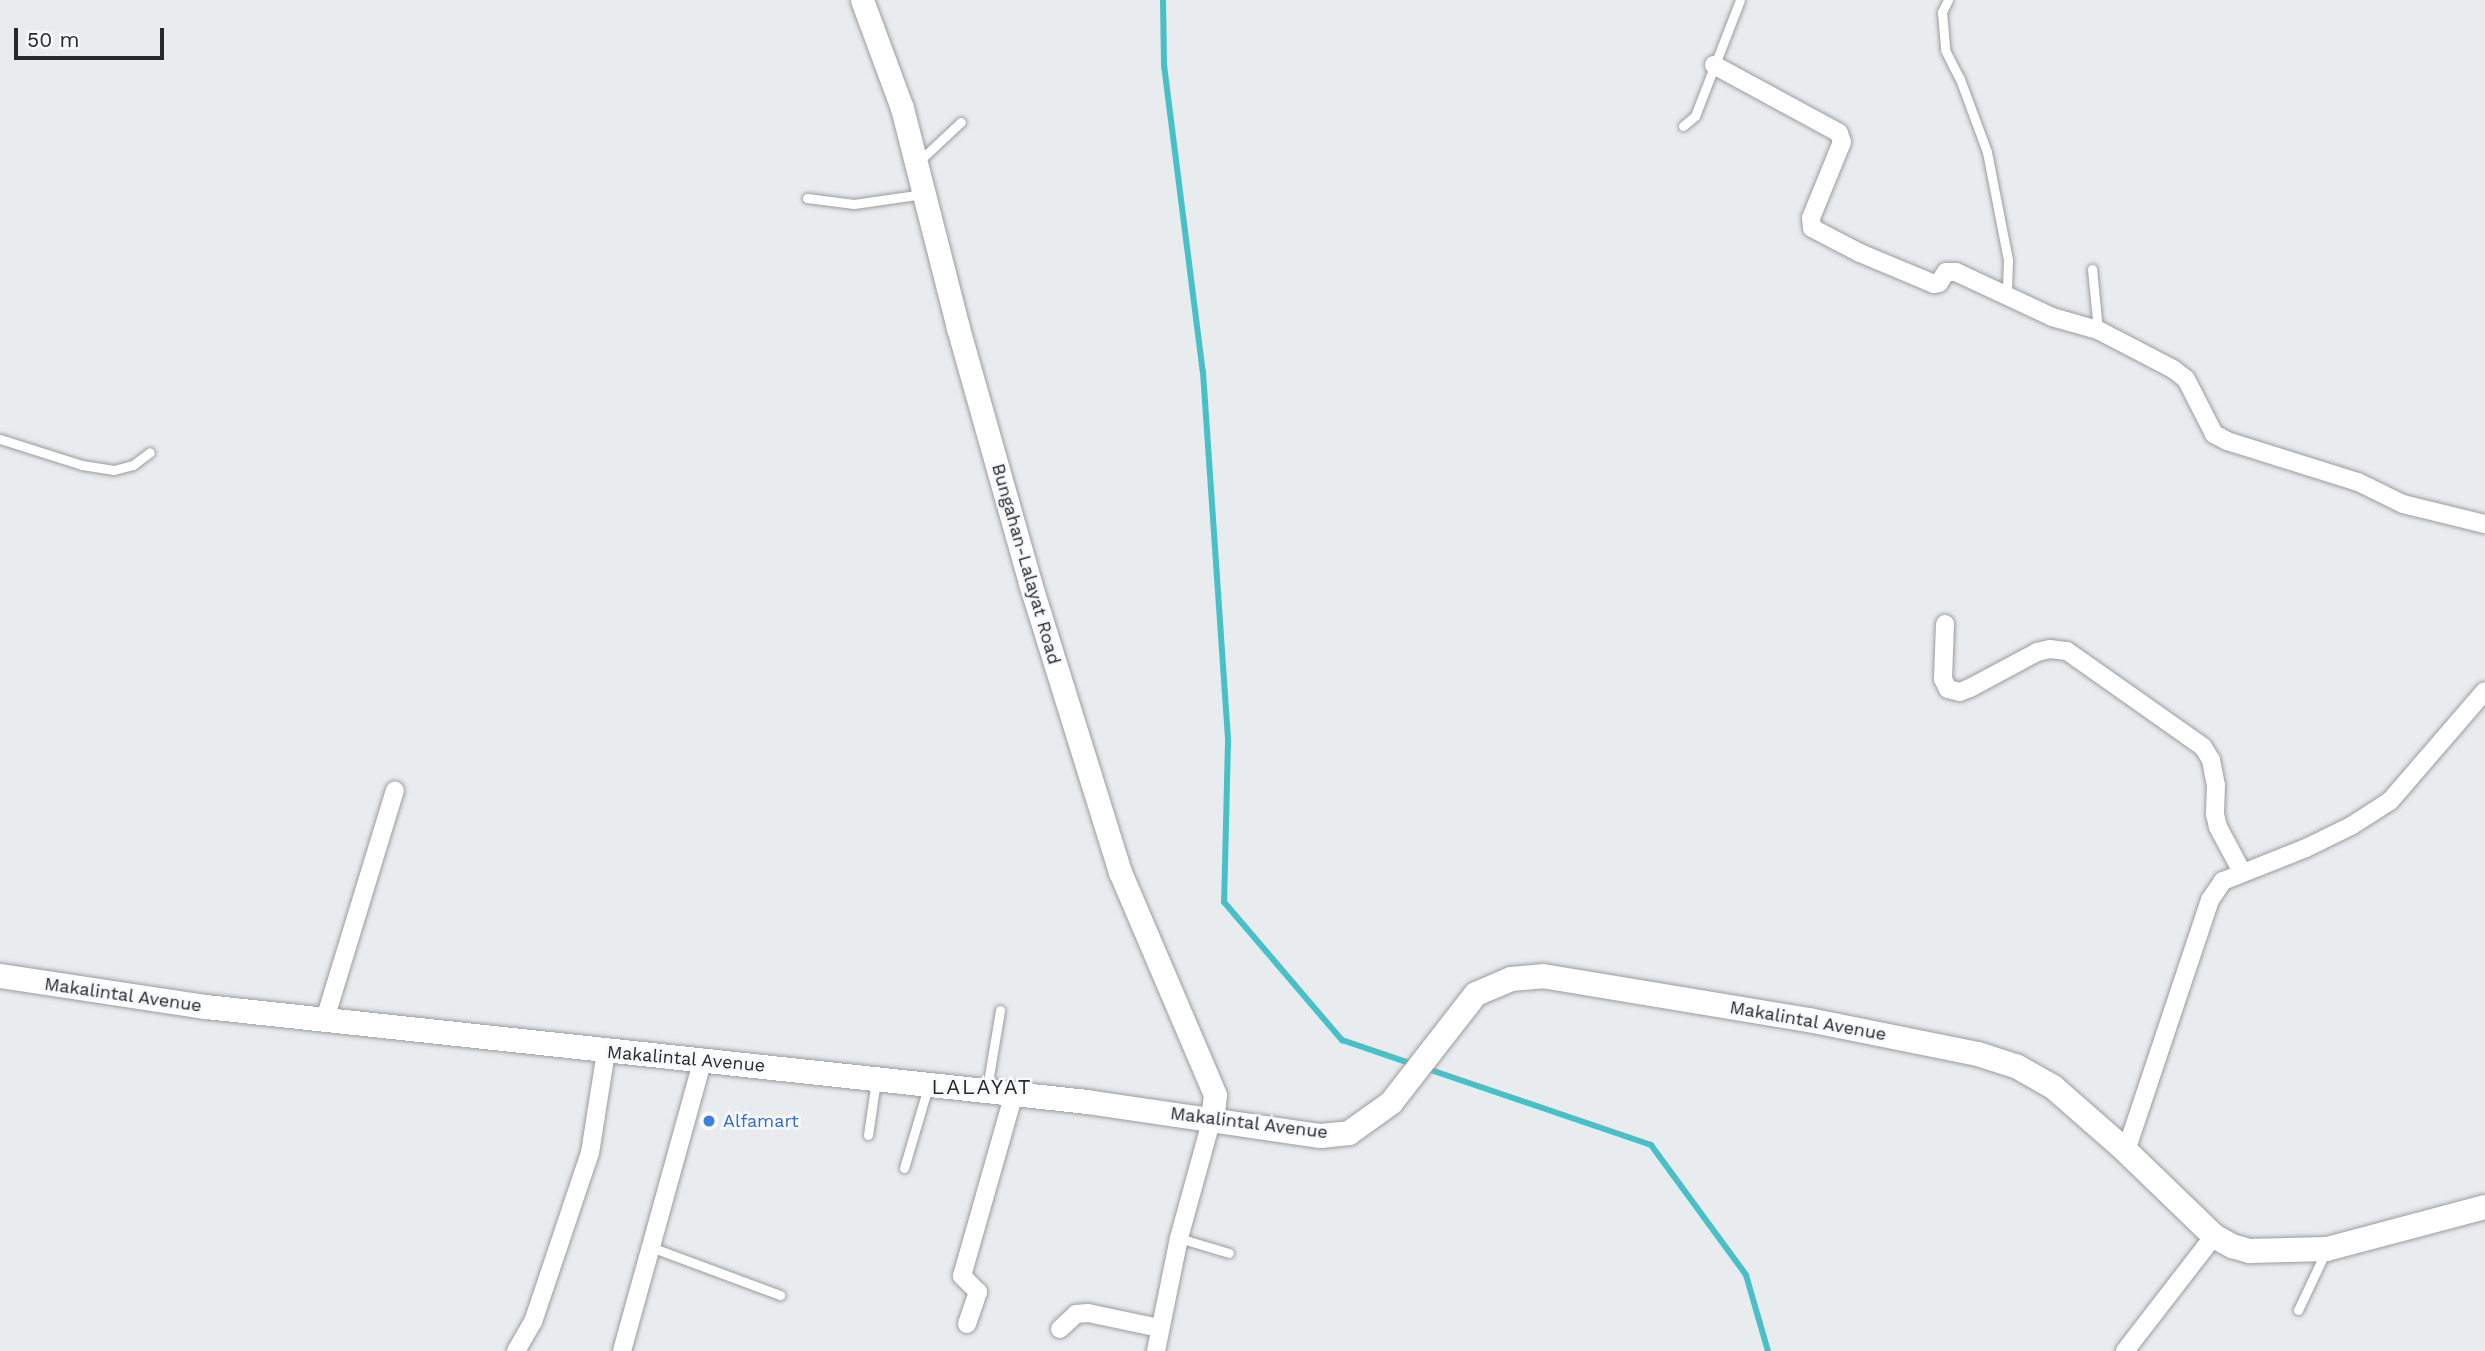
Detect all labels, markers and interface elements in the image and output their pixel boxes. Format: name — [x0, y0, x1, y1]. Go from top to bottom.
scale bar — [18, 14, 168, 58]
text: 50 m — [27, 27, 79, 52]
street label: Bungahan-Lalayat Road — [987, 461, 1065, 667]
street label: Makalintal Avenue — [42, 973, 204, 1017]
street label: Makalintal Avenue — [1727, 996, 1889, 1046]
street label: Makalintal Avenue — [605, 1041, 767, 1077]
district label: LALAYAT — [932, 1074, 1032, 1100]
street label: Makalintal Avenue — [1168, 1103, 1330, 1143]
place label: Alfamart — [723, 1110, 799, 1132]
marker: Alfamart — [701, 1113, 717, 1129]

